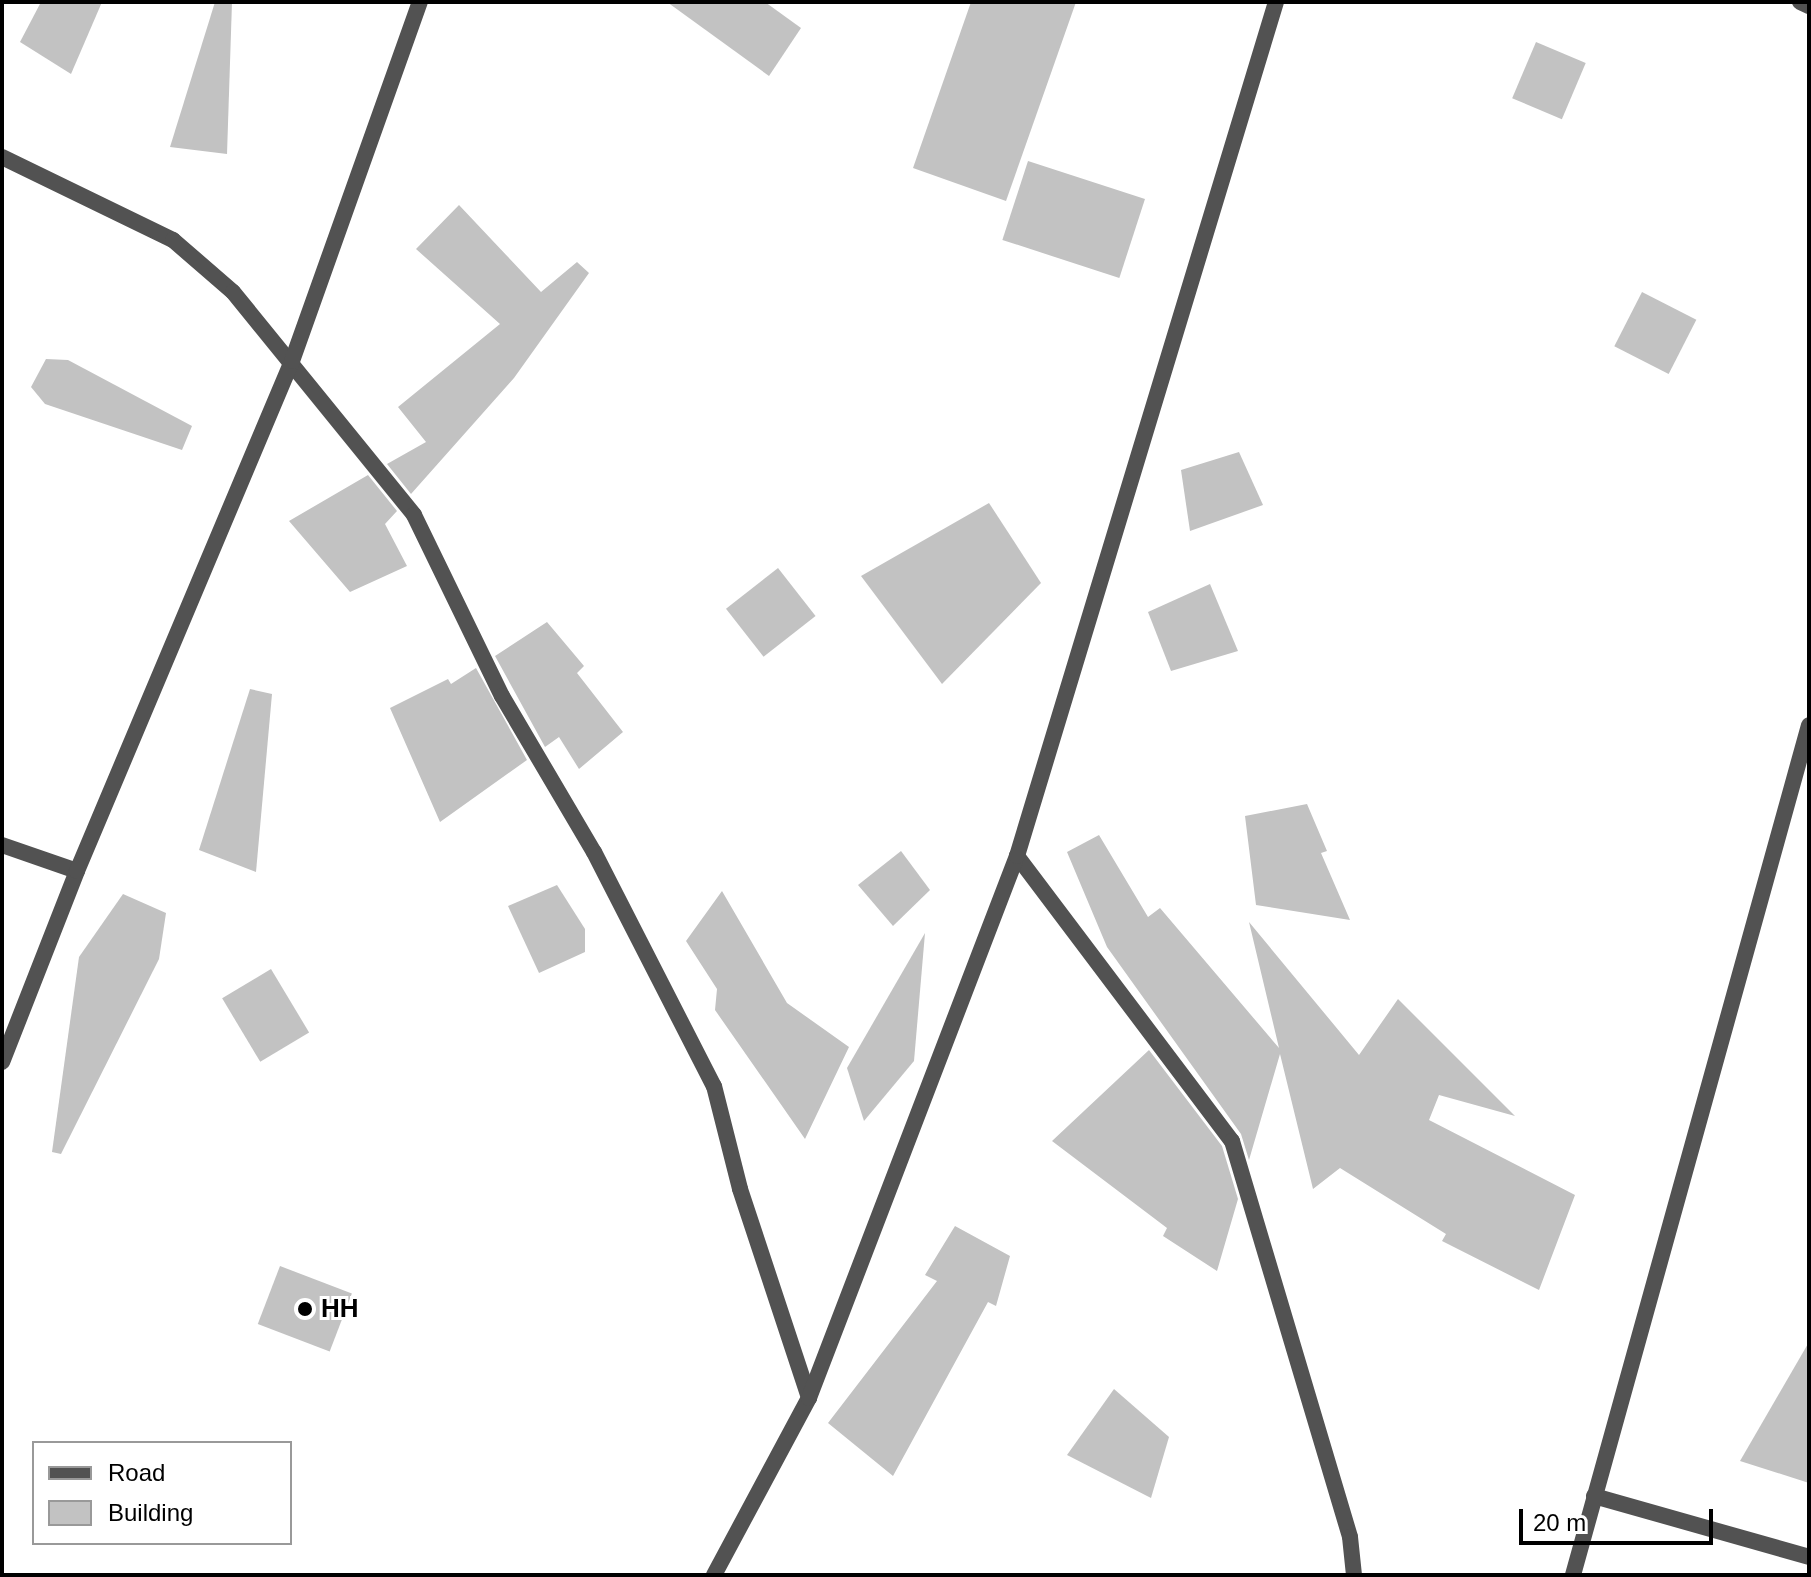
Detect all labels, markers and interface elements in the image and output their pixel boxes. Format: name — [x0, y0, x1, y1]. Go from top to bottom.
place label: HH — [321, 1293, 359, 1325]
marker: HH — [296, 1300, 314, 1318]
legend — [32, 1441, 292, 1545]
text: Road — [108, 1459, 165, 1486]
scale bar — [1523, 1493, 1717, 1543]
text: Building — [108, 1499, 193, 1526]
text: 20 m — [1533, 1509, 1586, 1536]

